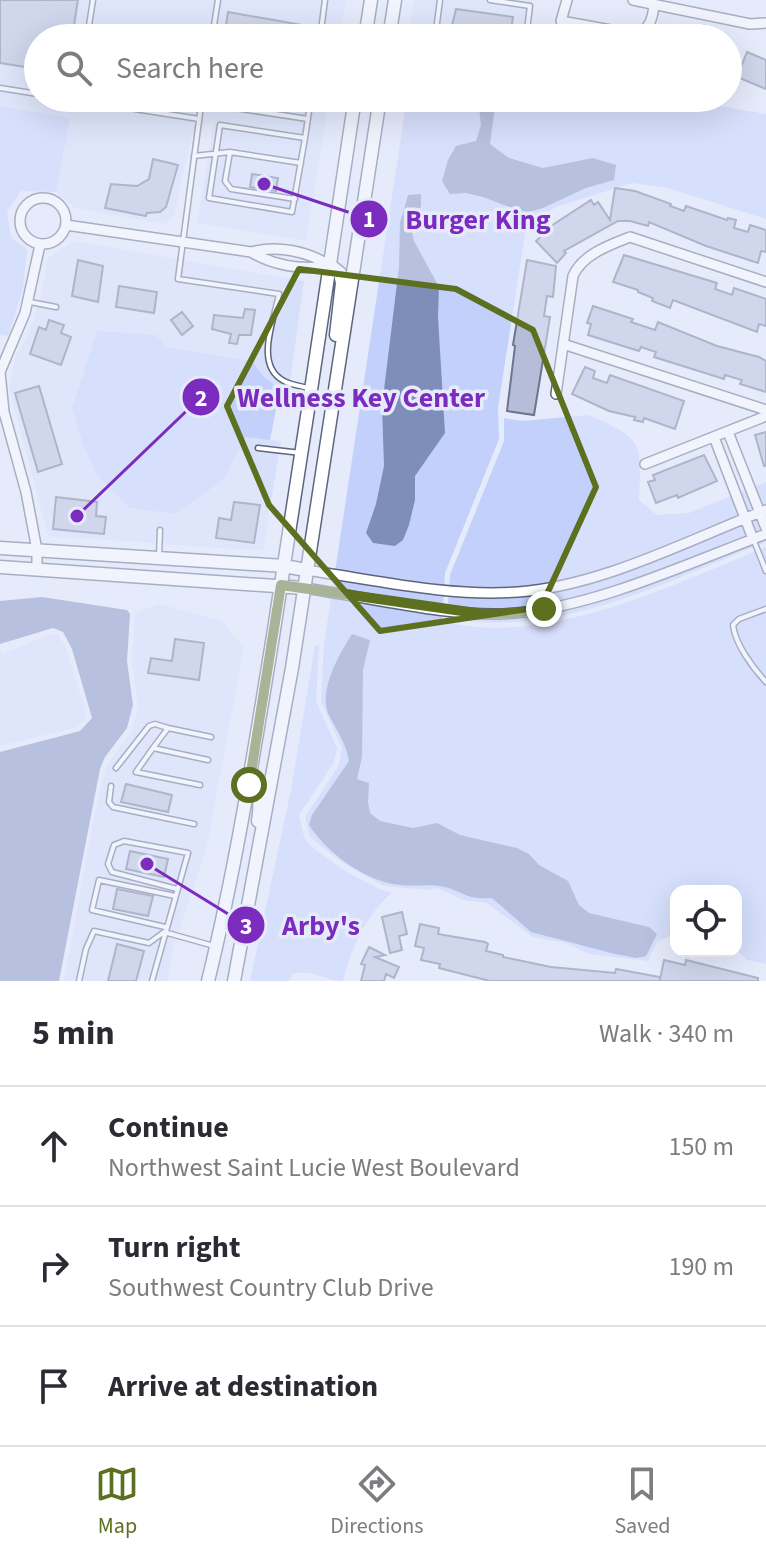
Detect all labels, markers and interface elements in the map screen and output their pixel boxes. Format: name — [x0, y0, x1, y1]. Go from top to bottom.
search box — [24, 24, 742, 112]
icon: search — [52, 46, 96, 90]
text: Search here — [116, 47, 264, 90]
callout: Burger King — [349, 193, 567, 245]
text: Burger King — [405, 200, 551, 240]
text: 1 — [363, 202, 375, 237]
callout: Wellness Key Center — [181, 371, 501, 423]
text: Wellness Key Center — [237, 378, 486, 418]
text: 2 — [195, 381, 207, 416]
route end — [526, 591, 562, 627]
route start — [231, 767, 267, 803]
map controls — [670, 885, 742, 957]
button: locate — [670, 885, 742, 957]
callout: Arby's — [226, 899, 376, 951]
text: Arby's — [281, 906, 360, 946]
text: 3 — [240, 909, 252, 944]
text: 5 min — [32, 1009, 115, 1058]
text: Walk · 340 m — [599, 1015, 734, 1052]
text: Continue — [108, 1106, 229, 1149]
icon: ahead — [32, 1124, 76, 1168]
text: 150 m — [668, 1128, 734, 1165]
text: Northwest Saint Lucie West Boulevard — [108, 1149, 520, 1186]
text: Turn right — [108, 1226, 240, 1269]
icon: right — [32, 1244, 76, 1288]
text: 190 m — [668, 1248, 734, 1285]
text: Southwest Country Club Drive — [108, 1269, 434, 1306]
icon: arrive — [32, 1364, 76, 1408]
text: Arrive at destination — [108, 1365, 378, 1408]
tab: Map — [95, 1462, 139, 1542]
tab: Directions — [330, 1462, 423, 1542]
tab: Saved — [614, 1462, 671, 1542]

